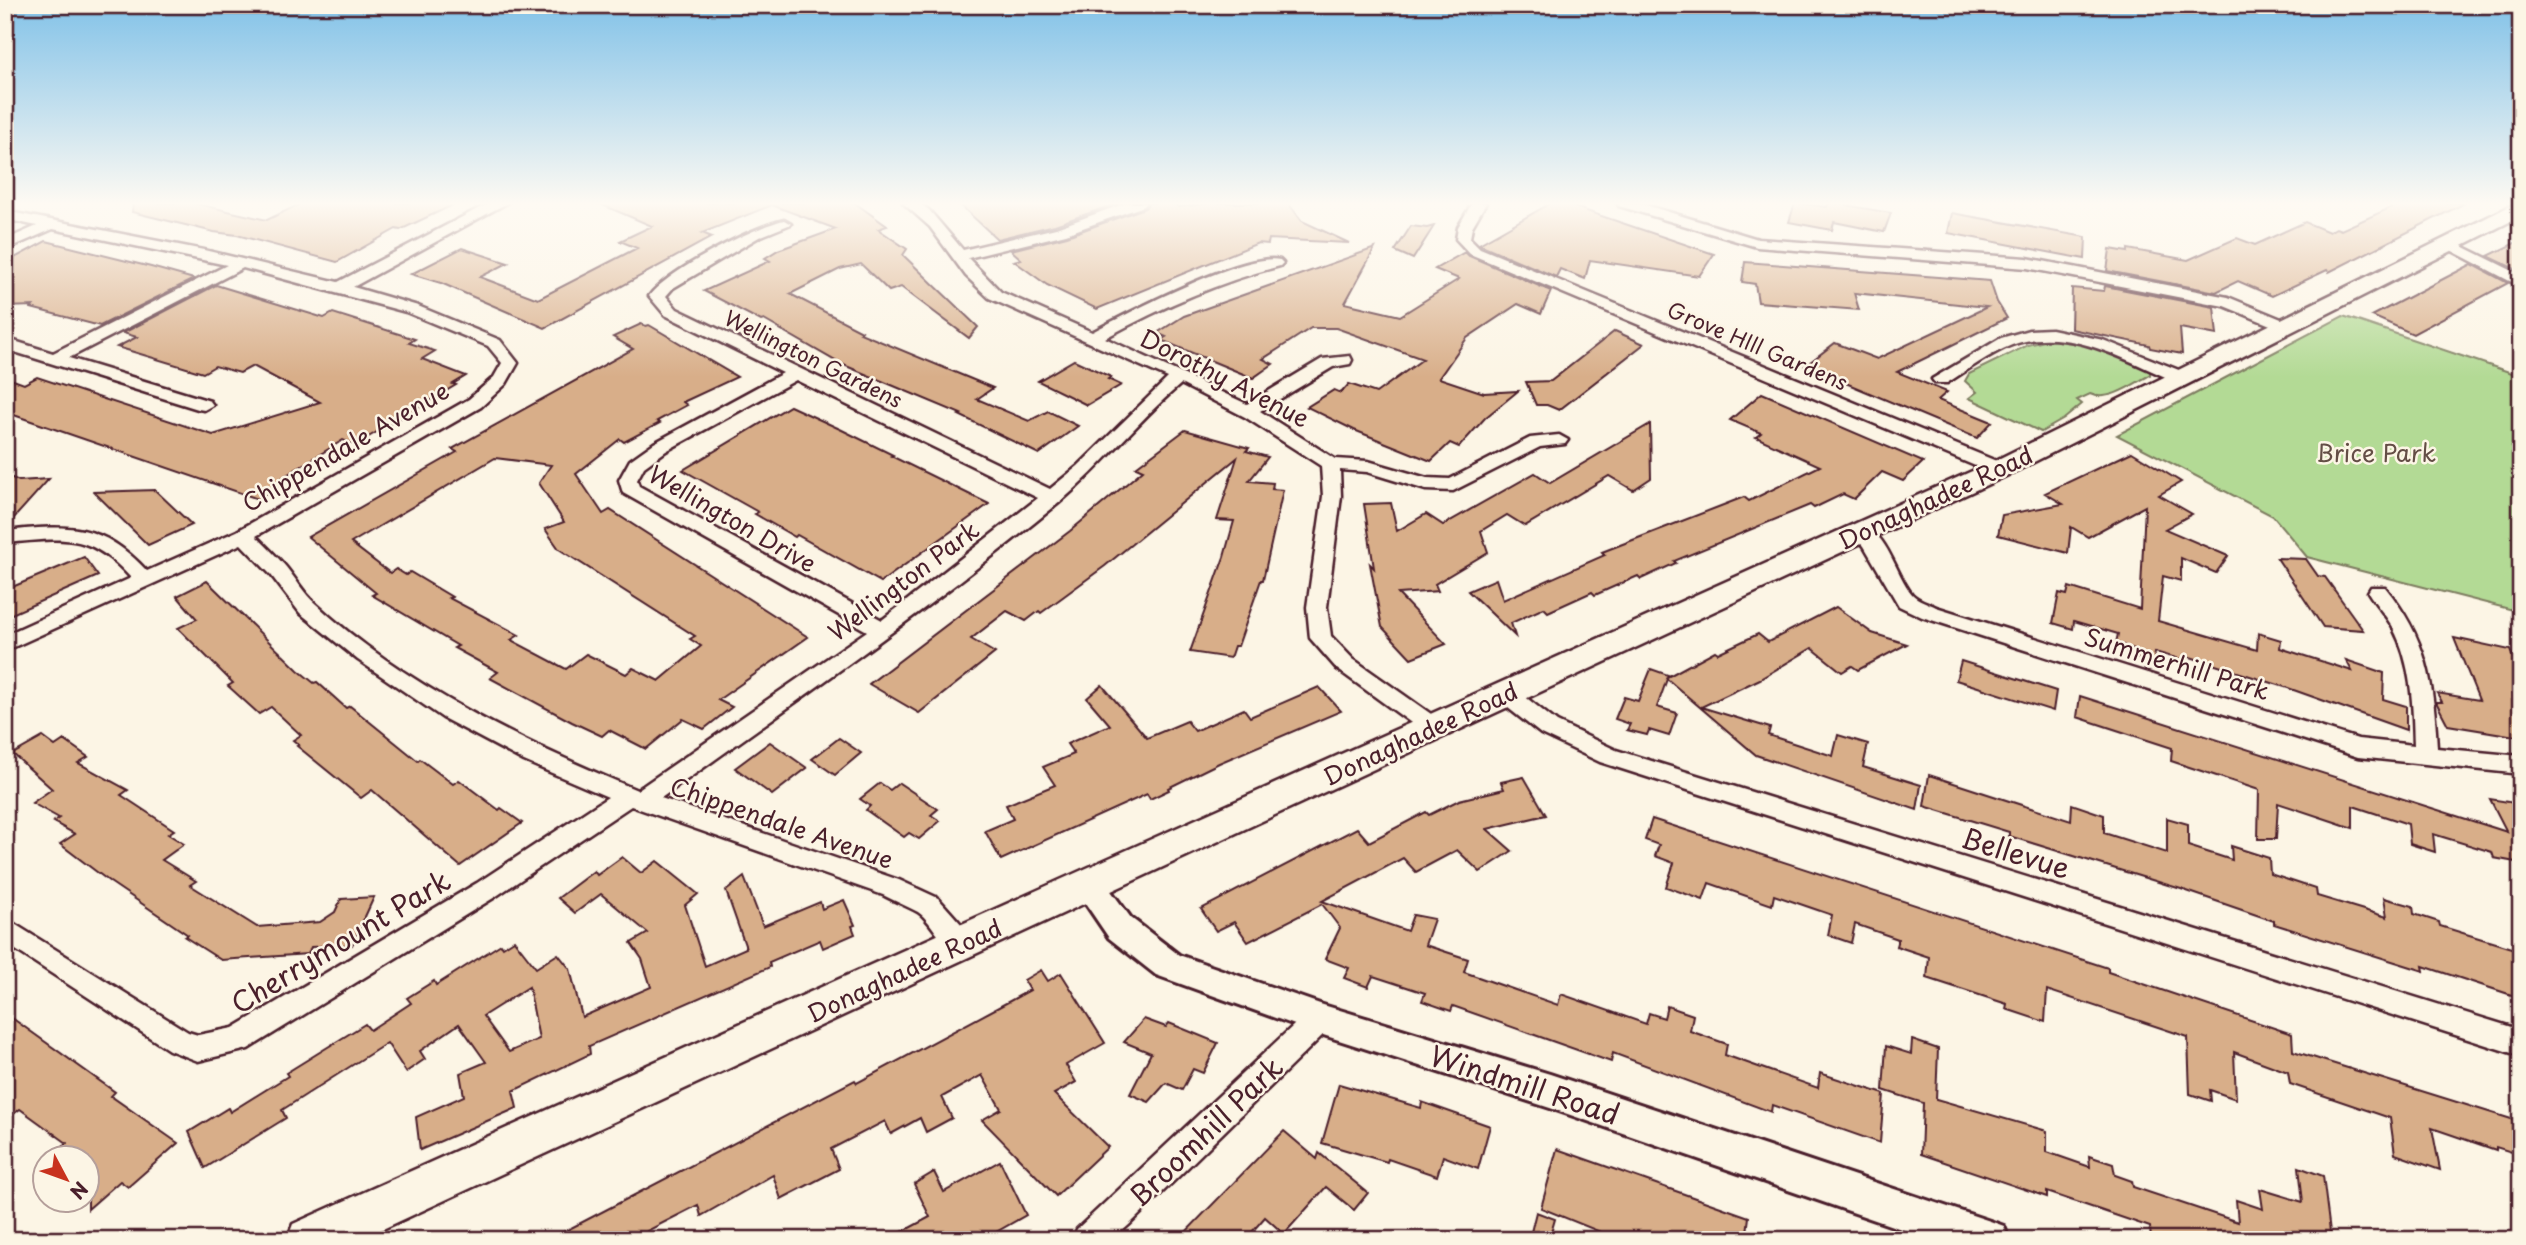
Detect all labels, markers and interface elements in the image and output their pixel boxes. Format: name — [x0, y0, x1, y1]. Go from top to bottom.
street label: Grove HIll Gardens — [1663, 293, 1853, 397]
street label: Wellington Gardens — [720, 301, 908, 415]
street label: Dorothy Avenue — [1134, 319, 1316, 435]
street label: Chippendale Avenue — [235, 372, 455, 520]
park label: Brice Park — [2316, 434, 2436, 470]
street label: Donaghadee Road — [1832, 436, 2038, 558]
street label: Wellington Drive — [643, 455, 823, 581]
street label: Wellington Park — [820, 511, 986, 649]
street label: Summerhill Park — [2080, 618, 2274, 708]
street label: Donaghadee Road — [1317, 672, 1523, 794]
street label: Chippendale Avenue — [666, 767, 898, 877]
street label: Bellevue — [1956, 815, 2076, 889]
street label: Cherrymount Park — [222, 858, 458, 1024]
street label: Donaghadee Road — [801, 909, 1007, 1031]
street label: Windmill Road — [1425, 1033, 1625, 1135]
street label: Broomhill Park — [1118, 1046, 1292, 1216]
north arrow — [32, 1144, 102, 1214]
text: N — [64, 1176, 95, 1206]

